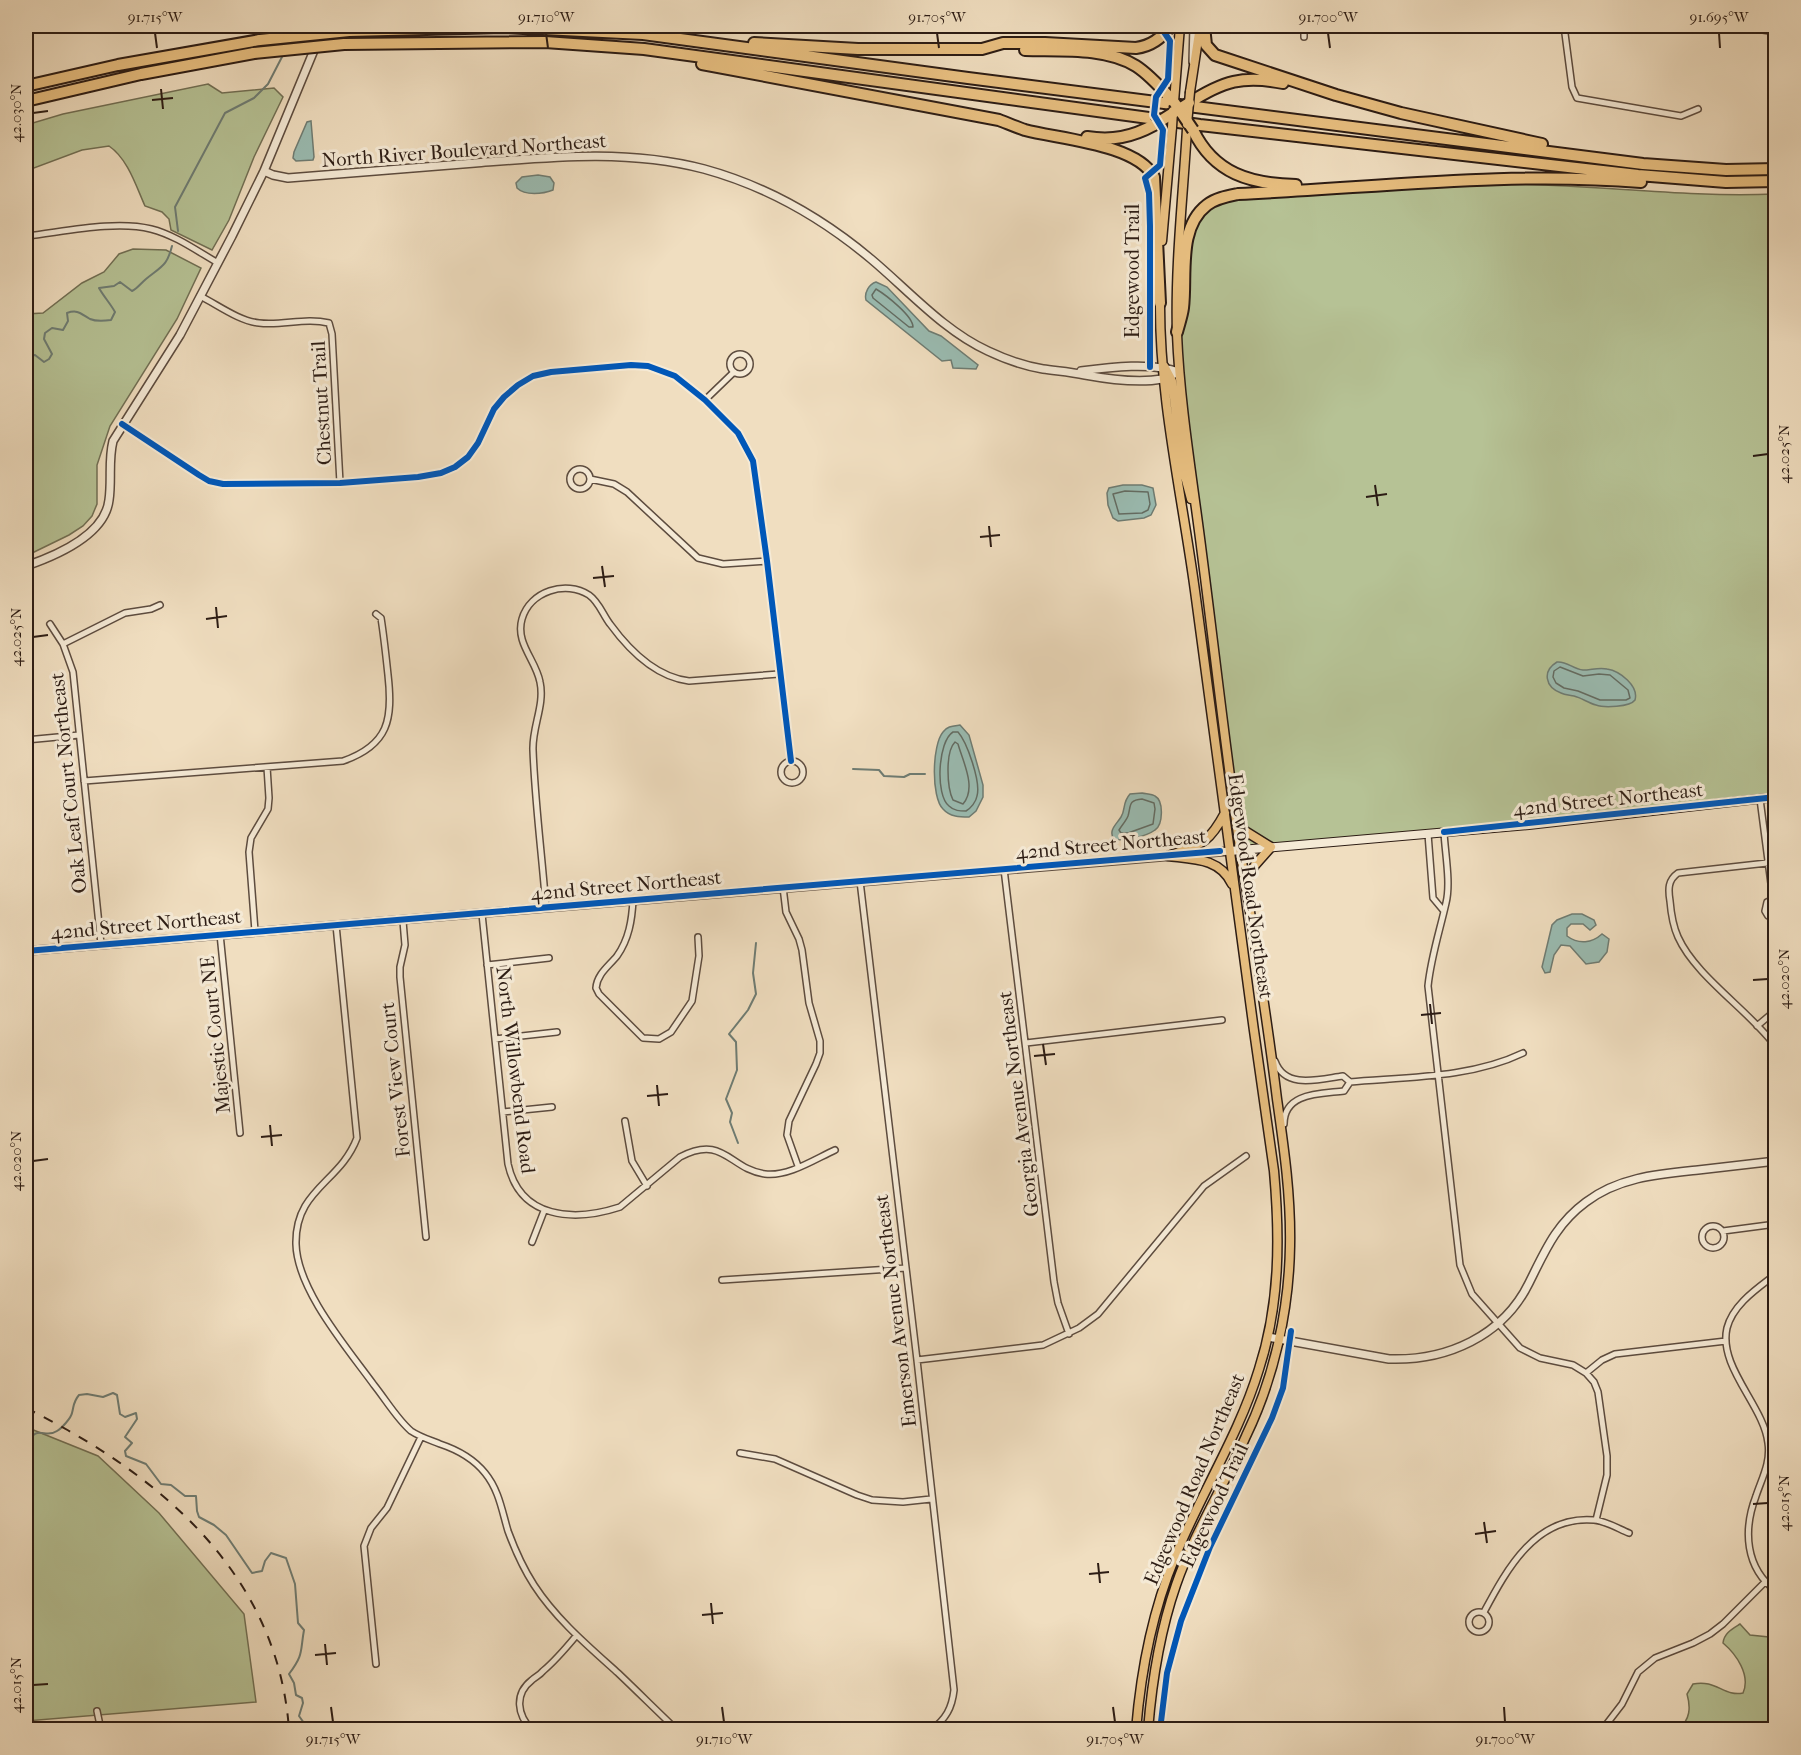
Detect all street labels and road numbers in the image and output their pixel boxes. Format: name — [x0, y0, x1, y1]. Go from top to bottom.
street label: North River Boulevard Northeast — [321, 129, 607, 172]
street label: Edgewood Trail — [1121, 203, 1144, 338]
street label: Chestnut Trail — [307, 340, 336, 466]
street label: Oak Leaf Court Northeast — [45, 671, 92, 895]
street label: Edgewood Road Northeast — [1223, 772, 1278, 1000]
street label: 42nd Street Northeast — [1512, 778, 1704, 821]
street label: 42nd Street Northeast — [1015, 825, 1207, 864]
street label: 42nd Street Northeast — [530, 866, 722, 905]
street label: 42nd Street Northeast — [50, 905, 242, 944]
street label: Majestic Court NE — [196, 955, 235, 1115]
street label: North Willowbend Road — [491, 965, 540, 1176]
street label: Georgia Avenue Northeast — [993, 990, 1044, 1218]
street label: Forest View Court — [376, 1001, 415, 1159]
street label: Emerson Avenue Northeast — [870, 1193, 921, 1429]
street label: Edgewood Road Northeast — [1139, 1370, 1250, 1588]
street label: Edgewood Trail — [1176, 1439, 1254, 1571]

